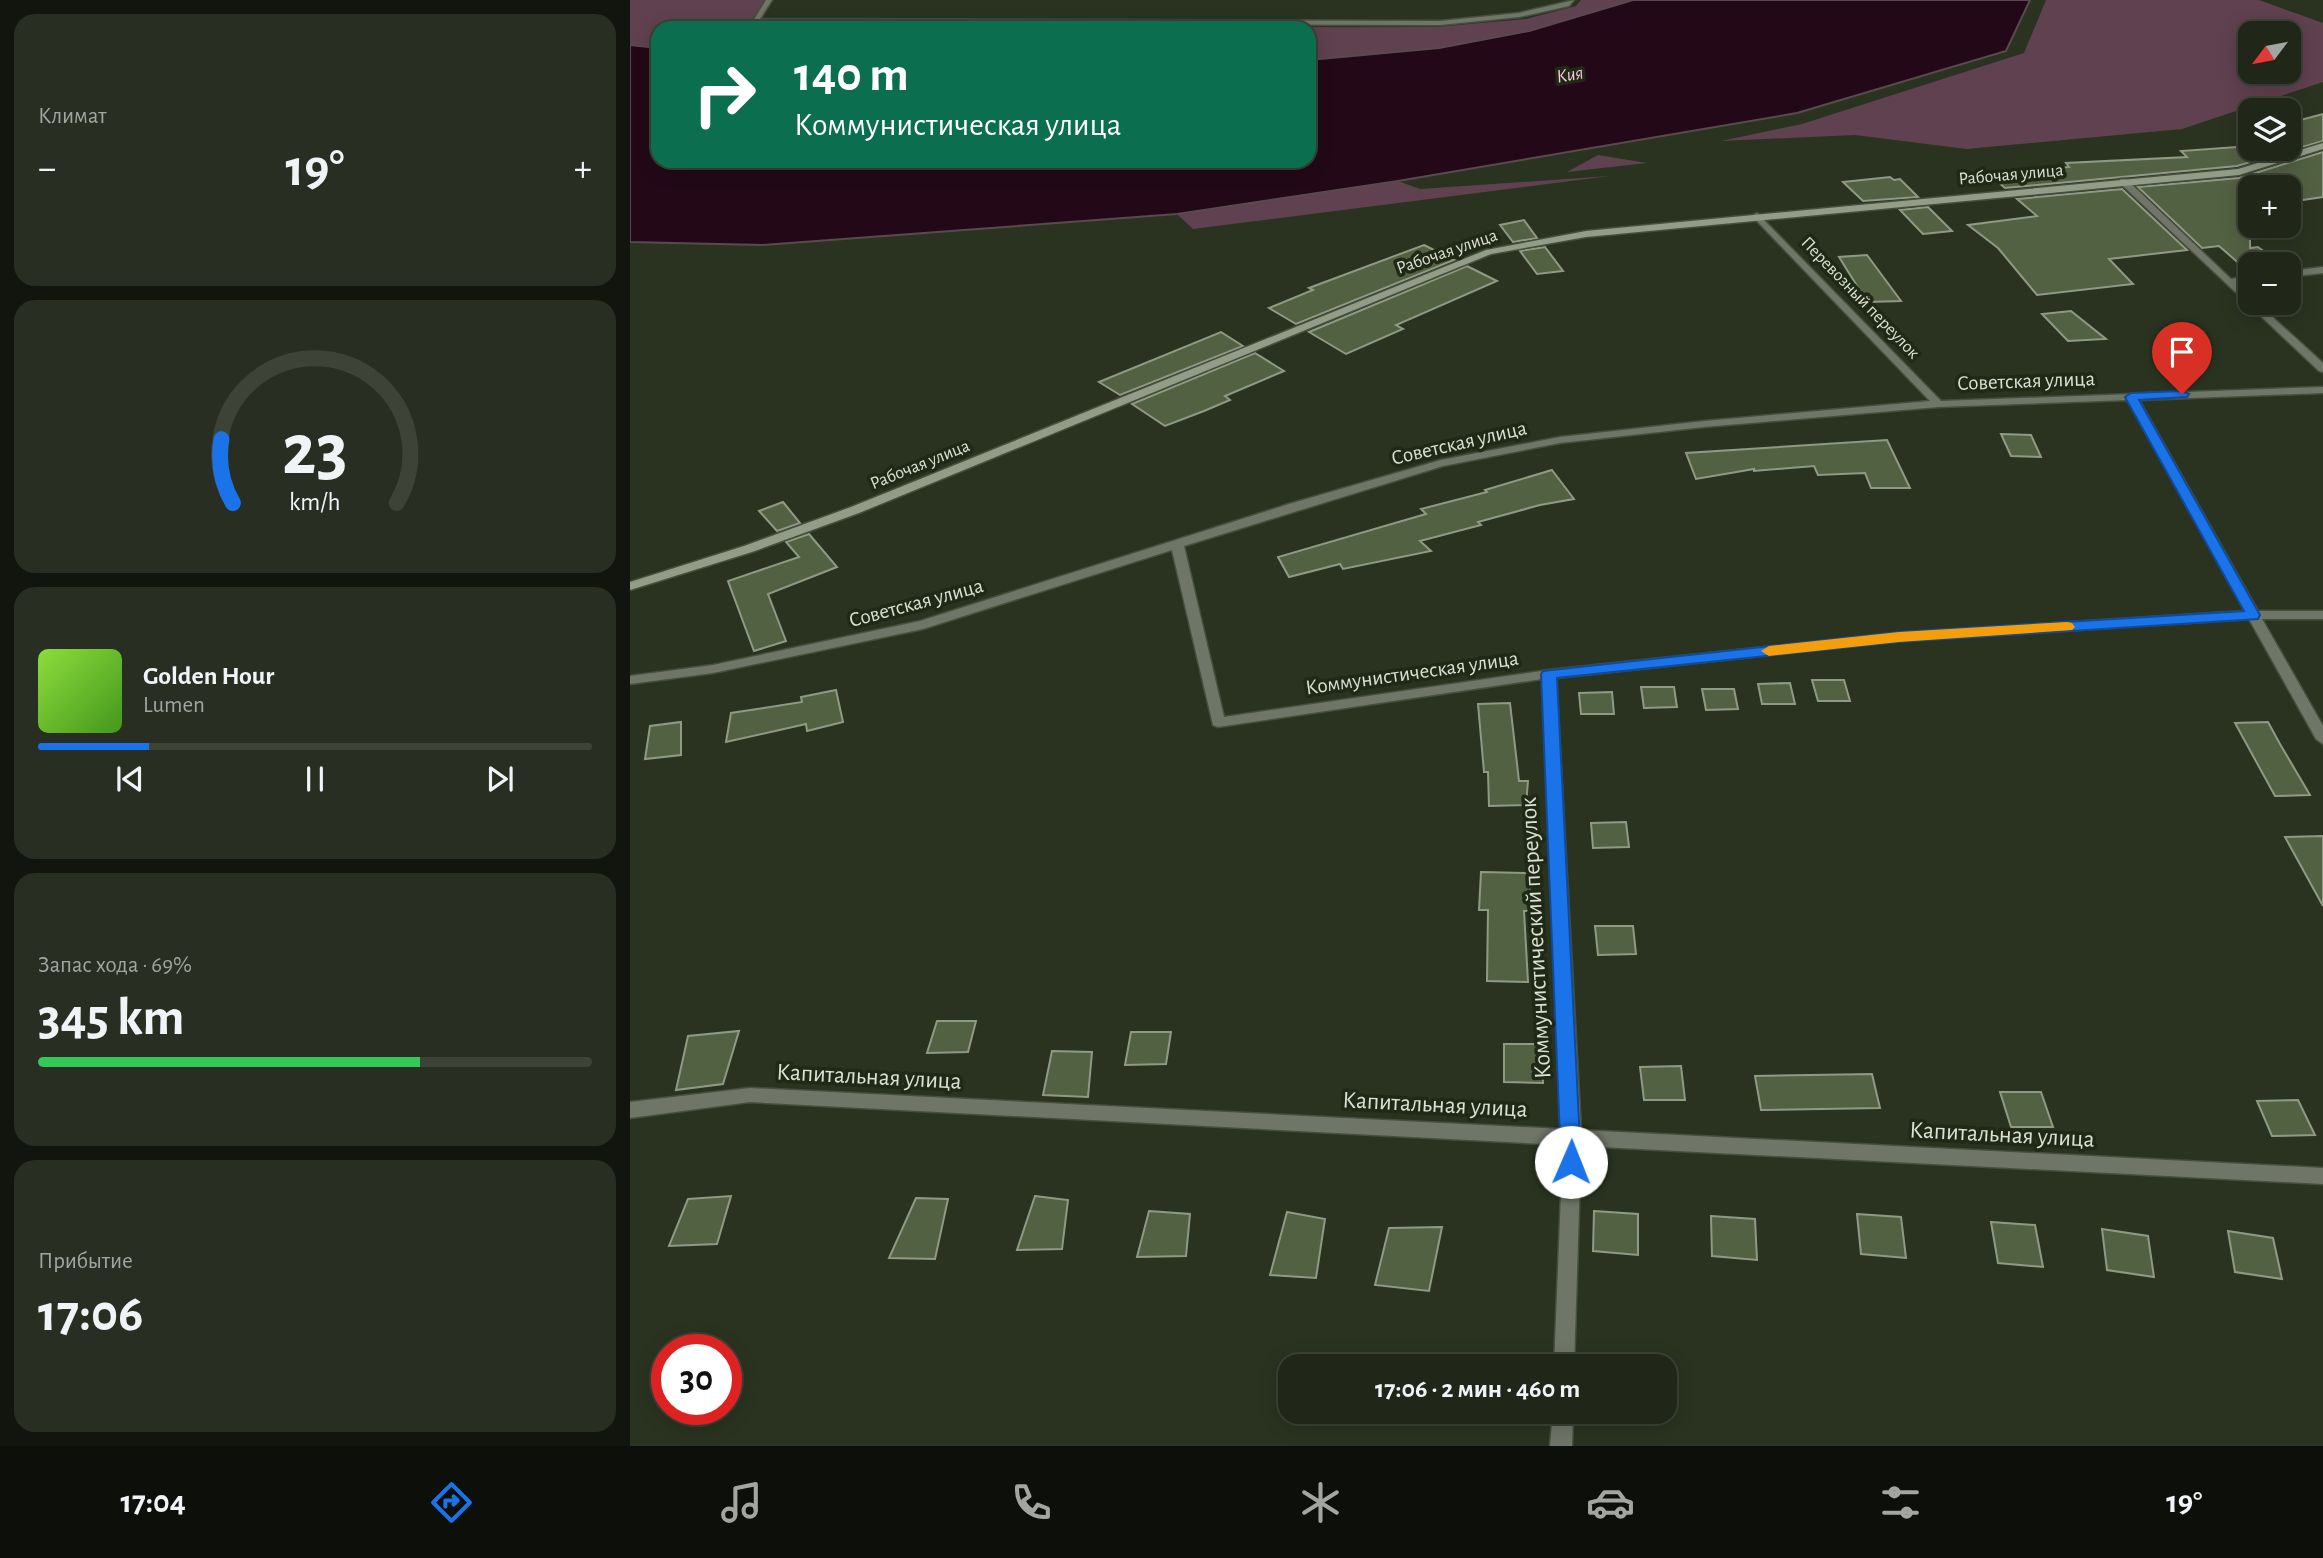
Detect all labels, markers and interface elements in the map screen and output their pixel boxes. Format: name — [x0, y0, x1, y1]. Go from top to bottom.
north arrow — [2238, 21, 2301, 84]
map controls — [2238, 21, 2301, 315]
icon: right — [679, 49, 770, 140]
text: 140 m — [794, 51, 909, 100]
water label: Кия — [1555, 63, 1585, 87]
button: layers — [2238, 98, 2301, 161]
text: Климат — [38, 105, 107, 128]
text: Коммунистическая улица — [794, 109, 1121, 141]
text: 19° — [285, 143, 345, 195]
text: − — [38, 150, 56, 188]
text: + — [574, 150, 592, 188]
street label: Рабочая улица — [1958, 160, 2064, 189]
button: + — [2238, 175, 2301, 238]
street label: Рабочая улица — [1394, 225, 1500, 278]
street label: Перевозный переулок — [1797, 234, 1923, 363]
button: − — [2238, 252, 2301, 315]
pin — [2152, 322, 2212, 394]
icon: arrive — [2163, 333, 2201, 371]
street label: Советская улица — [1957, 368, 2096, 394]
text: 23 — [282, 415, 348, 488]
street label: Советская улица — [1389, 417, 1529, 469]
street label: Рабочая улица — [867, 436, 972, 493]
text: km/h — [289, 489, 341, 514]
street label: Советская улица — [847, 575, 986, 631]
street label: Коммунистическая улица — [1304, 648, 1520, 698]
text: Golden Hour — [143, 663, 274, 689]
text: Lumen — [143, 694, 205, 717]
icon: previous — [111, 760, 149, 798]
icon: pause — [296, 760, 334, 798]
icon: next — [481, 760, 519, 798]
street label: Коммунистический переулок — [1517, 796, 1555, 1080]
text: Запас хода · 69% — [38, 954, 192, 977]
text: 345 km — [38, 992, 185, 1044]
street label: Капитальная улица — [776, 1060, 962, 1094]
street label: Капитальная улица — [1342, 1088, 1528, 1122]
street label: Капитальная улица — [1909, 1118, 2095, 1152]
position arrow — [1534, 1125, 1608, 1199]
text: Прибытие — [38, 1250, 133, 1273]
text: 17:06 — [38, 1288, 143, 1340]
speed limit sign: 30 — [651, 1334, 742, 1425]
text: 17:06 · 2 мин · 460 m — [1375, 1376, 1580, 1402]
icon: directions — [427, 1478, 476, 1527]
icon: music — [717, 1478, 766, 1527]
icon: phone — [1007, 1478, 1056, 1527]
icon: climate — [1296, 1478, 1345, 1527]
icon: car — [1586, 1478, 1635, 1527]
icon: filters — [1876, 1478, 1925, 1527]
text: 17:04 — [120, 1486, 186, 1518]
text: 19° — [2166, 1486, 2202, 1518]

